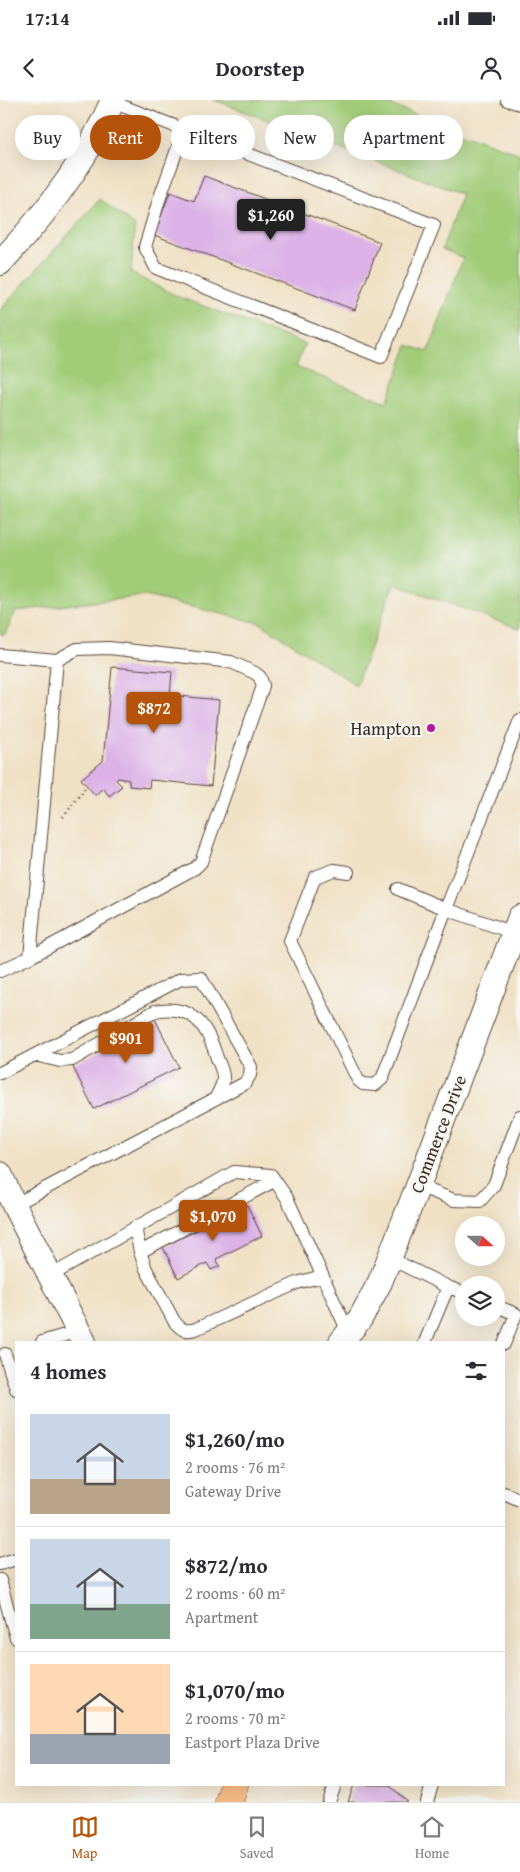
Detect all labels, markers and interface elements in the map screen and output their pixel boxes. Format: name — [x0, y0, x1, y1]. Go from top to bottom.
text: 17:14 — [25, 4, 70, 32]
text: Doorstep — [216, 52, 304, 84]
icon: back — [15, 54, 43, 82]
icon: person — [477, 54, 505, 82]
chip: Buy — [15, 115, 80, 160]
chip: Rent — [90, 115, 161, 160]
chip: Filters — [171, 115, 255, 160]
chip: New — [265, 115, 334, 160]
chip: Apartment — [344, 115, 463, 160]
pin: $1,260 — [230, 198, 312, 241]
text: $1,260 — [248, 203, 294, 227]
pin: $872 — [124, 692, 184, 734]
text: $872 — [137, 696, 171, 720]
place label: Hampton — [350, 715, 421, 742]
marker: Hampton — [425, 722, 437, 734]
pin: $901 — [96, 1022, 156, 1064]
text: $901 — [109, 1026, 143, 1050]
street label: Commerce Drive — [403, 1071, 473, 1197]
pin: $1,070 — [172, 1200, 254, 1242]
text: $1,070 — [190, 1204, 236, 1228]
north arrow — [455, 1216, 505, 1266]
map controls — [455, 1216, 505, 1326]
button: layers — [455, 1276, 505, 1326]
text: 4 homes — [30, 1356, 106, 1387]
icon: filters — [462, 1357, 490, 1385]
text: $1,260/mo — [185, 1424, 285, 1455]
icon: home — [70, 1434, 130, 1494]
text: 2 rooms · 76 m² — [185, 1455, 285, 1479]
text: Gateway Drive — [185, 1479, 281, 1503]
text: $872/mo — [185, 1550, 268, 1581]
icon: home — [70, 1559, 130, 1619]
text: 2 rooms · 60 m² — [185, 1581, 285, 1605]
text: Apartment — [185, 1605, 258, 1629]
text: $1,070/mo — [185, 1675, 285, 1706]
icon: home — [70, 1684, 130, 1744]
text: 2 rooms · 70 m² — [185, 1706, 285, 1730]
text: Eastport Plaza Drive — [185, 1730, 320, 1754]
tab: Map — [71, 1813, 99, 1863]
tab: Saved — [240, 1813, 274, 1863]
tab: Home — [415, 1813, 449, 1863]

